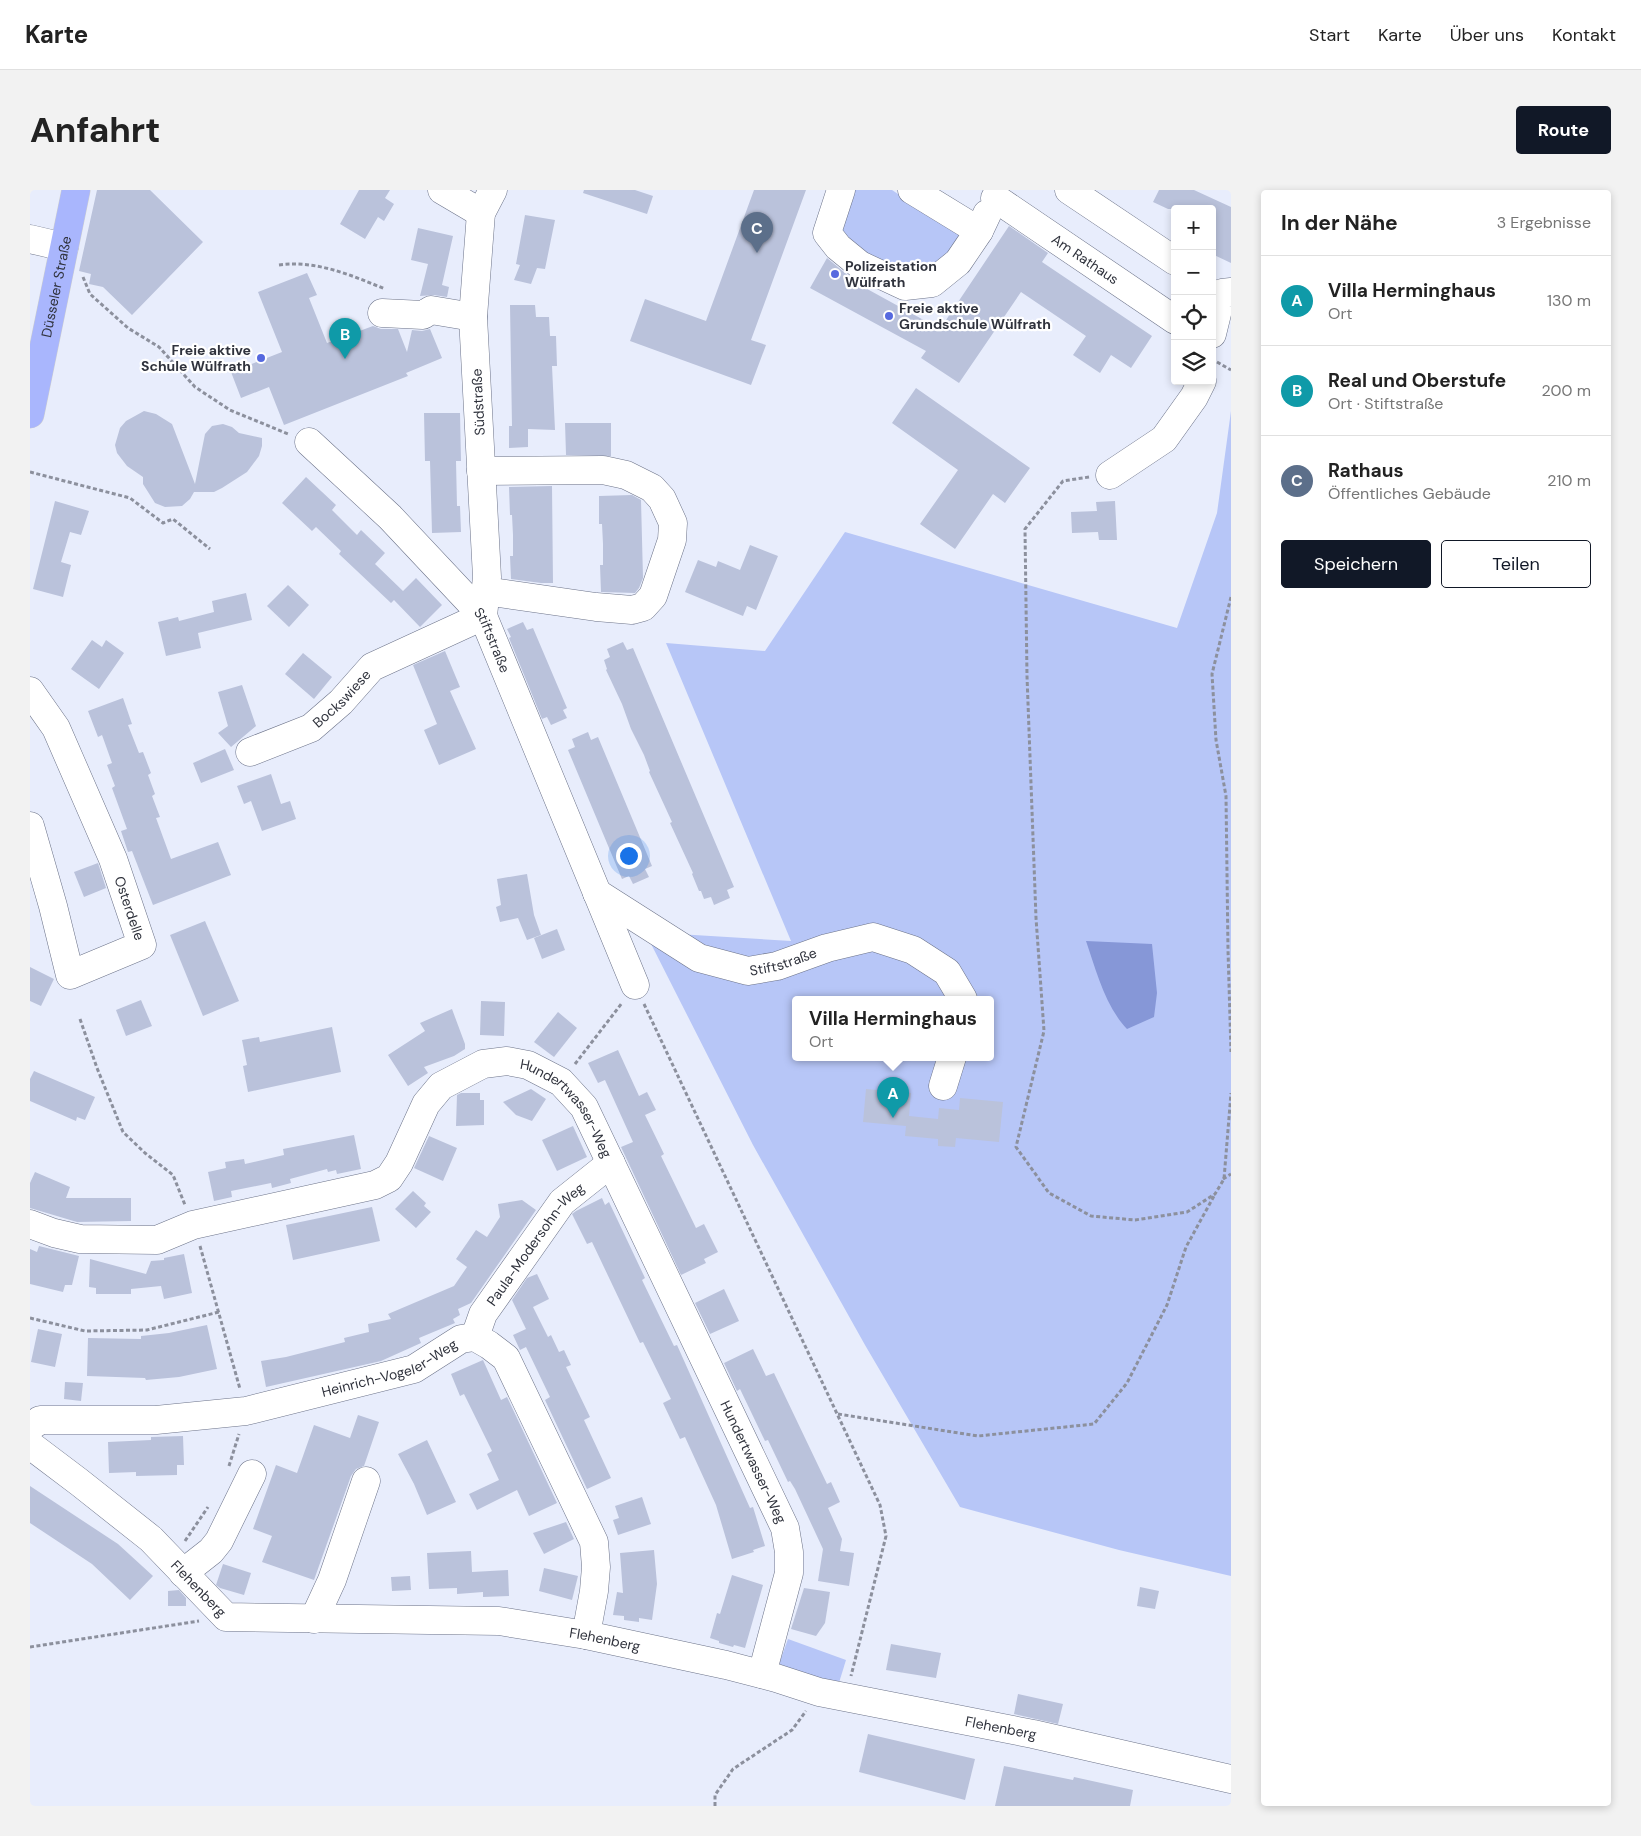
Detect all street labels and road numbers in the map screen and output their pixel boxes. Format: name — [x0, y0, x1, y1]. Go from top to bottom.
street label: Am Rathaus — [1048, 230, 1122, 288]
street label: Düsseler Straße — [37, 234, 75, 339]
street label: Südstraße — [467, 368, 489, 436]
street label: Stiftstraße — [470, 603, 514, 675]
street label: Bockswiese — [309, 666, 375, 732]
street label: Osterdelle — [110, 874, 149, 943]
street label: Stiftstraße — [748, 943, 819, 980]
street label: Hundertwasser-Weg — [519, 1055, 616, 1161]
street label: Paula-Modersohn-Weg — [483, 1179, 588, 1309]
street label: Heinrich-Vogeler-Weg — [320, 1335, 461, 1401]
street label: Hundertwasser-Weg — [716, 1398, 790, 1526]
street label: Flehenberg — [167, 1556, 230, 1621]
street label: Flehenberg — [568, 1623, 642, 1655]
street label: Flehenberg — [964, 1712, 1038, 1744]

